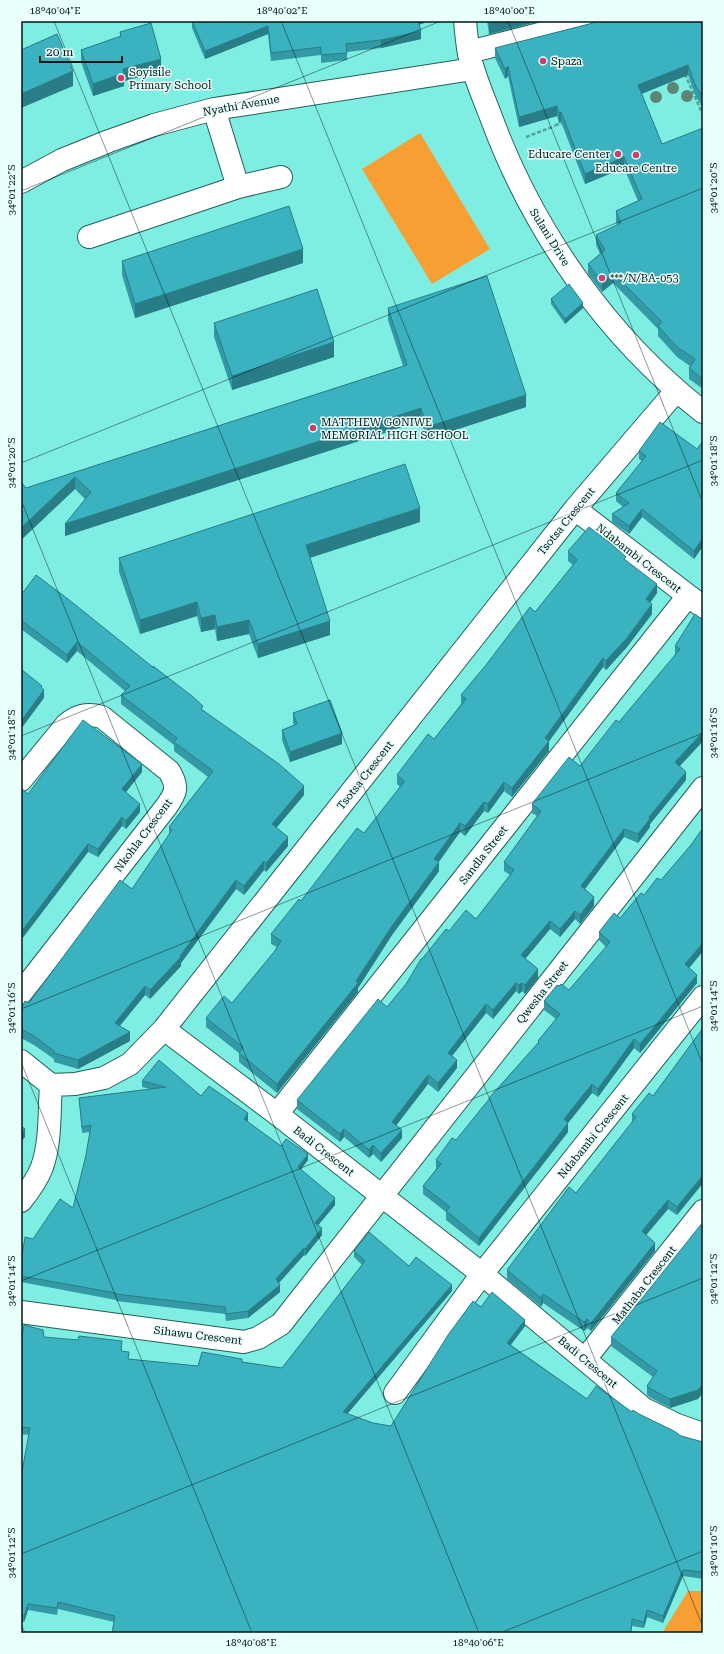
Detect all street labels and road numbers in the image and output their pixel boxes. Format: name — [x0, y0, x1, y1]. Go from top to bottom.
street label: Nyathi Avenue — [202, 92, 281, 119]
street label: Sulani Drive — [527, 206, 572, 268]
street label: Tsotsa Crescent — [535, 485, 598, 558]
street label: Ndabambi Crescent — [593, 521, 684, 596]
street label: Tsotsa Crescent — [334, 738, 396, 812]
street label: Nkohla Crescent — [112, 796, 175, 874]
street label: Sandla Street — [457, 823, 510, 887]
street label: Qwesha Street — [514, 958, 571, 1026]
street label: Ndabambi Crescent — [555, 1091, 631, 1181]
street label: Badi Crescent — [291, 1124, 357, 1179]
street label: Mathaba Crescent — [610, 1243, 679, 1327]
street label: Sihawu Crescent — [153, 1324, 243, 1347]
street label: Badi Crescent — [555, 1334, 620, 1391]

